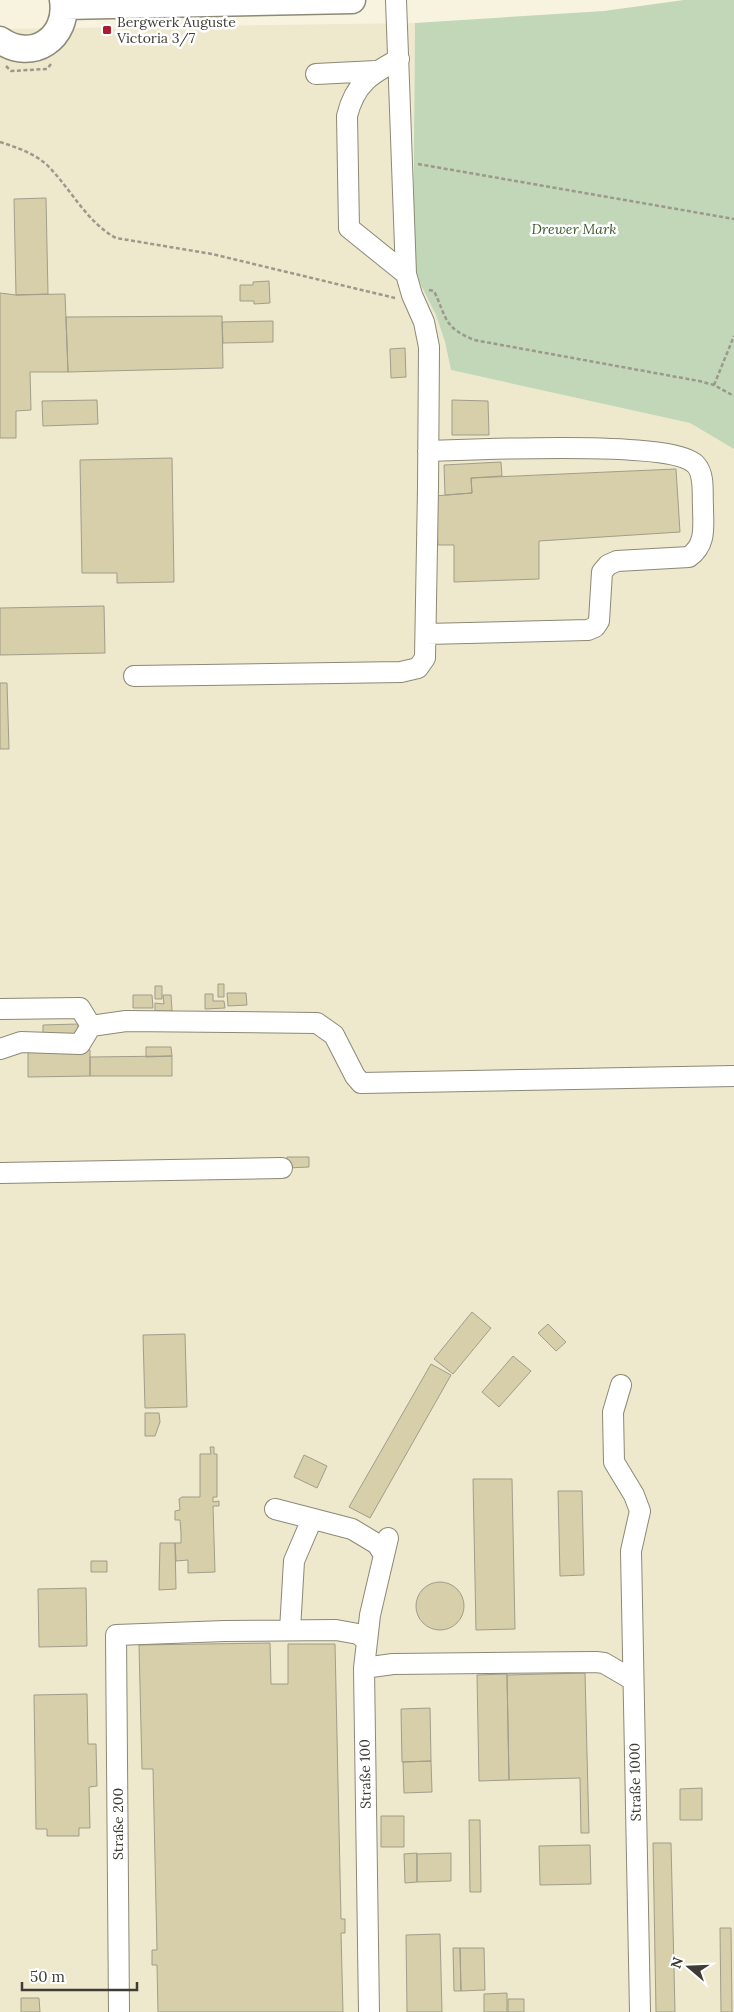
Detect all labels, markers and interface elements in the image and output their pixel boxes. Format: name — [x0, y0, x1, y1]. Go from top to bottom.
place label: Bergwerk Auguste Victoria 3/7 — [116, 13, 236, 47]
marker: Bergwerk Auguste Victoria 3/7 — [101, 24, 113, 36]
park label: Drewer Mark — [531, 220, 617, 238]
street label: Straße 100 — [355, 1739, 375, 1809]
street label: Straße 1000 — [625, 1743, 645, 1821]
street label: Straße 200 — [109, 1788, 127, 1860]
north arrow — [664, 1942, 714, 1992]
text: N — [666, 1955, 687, 1971]
scale bar — [22, 1960, 138, 1992]
text: 50 m — [30, 1967, 65, 1986]

